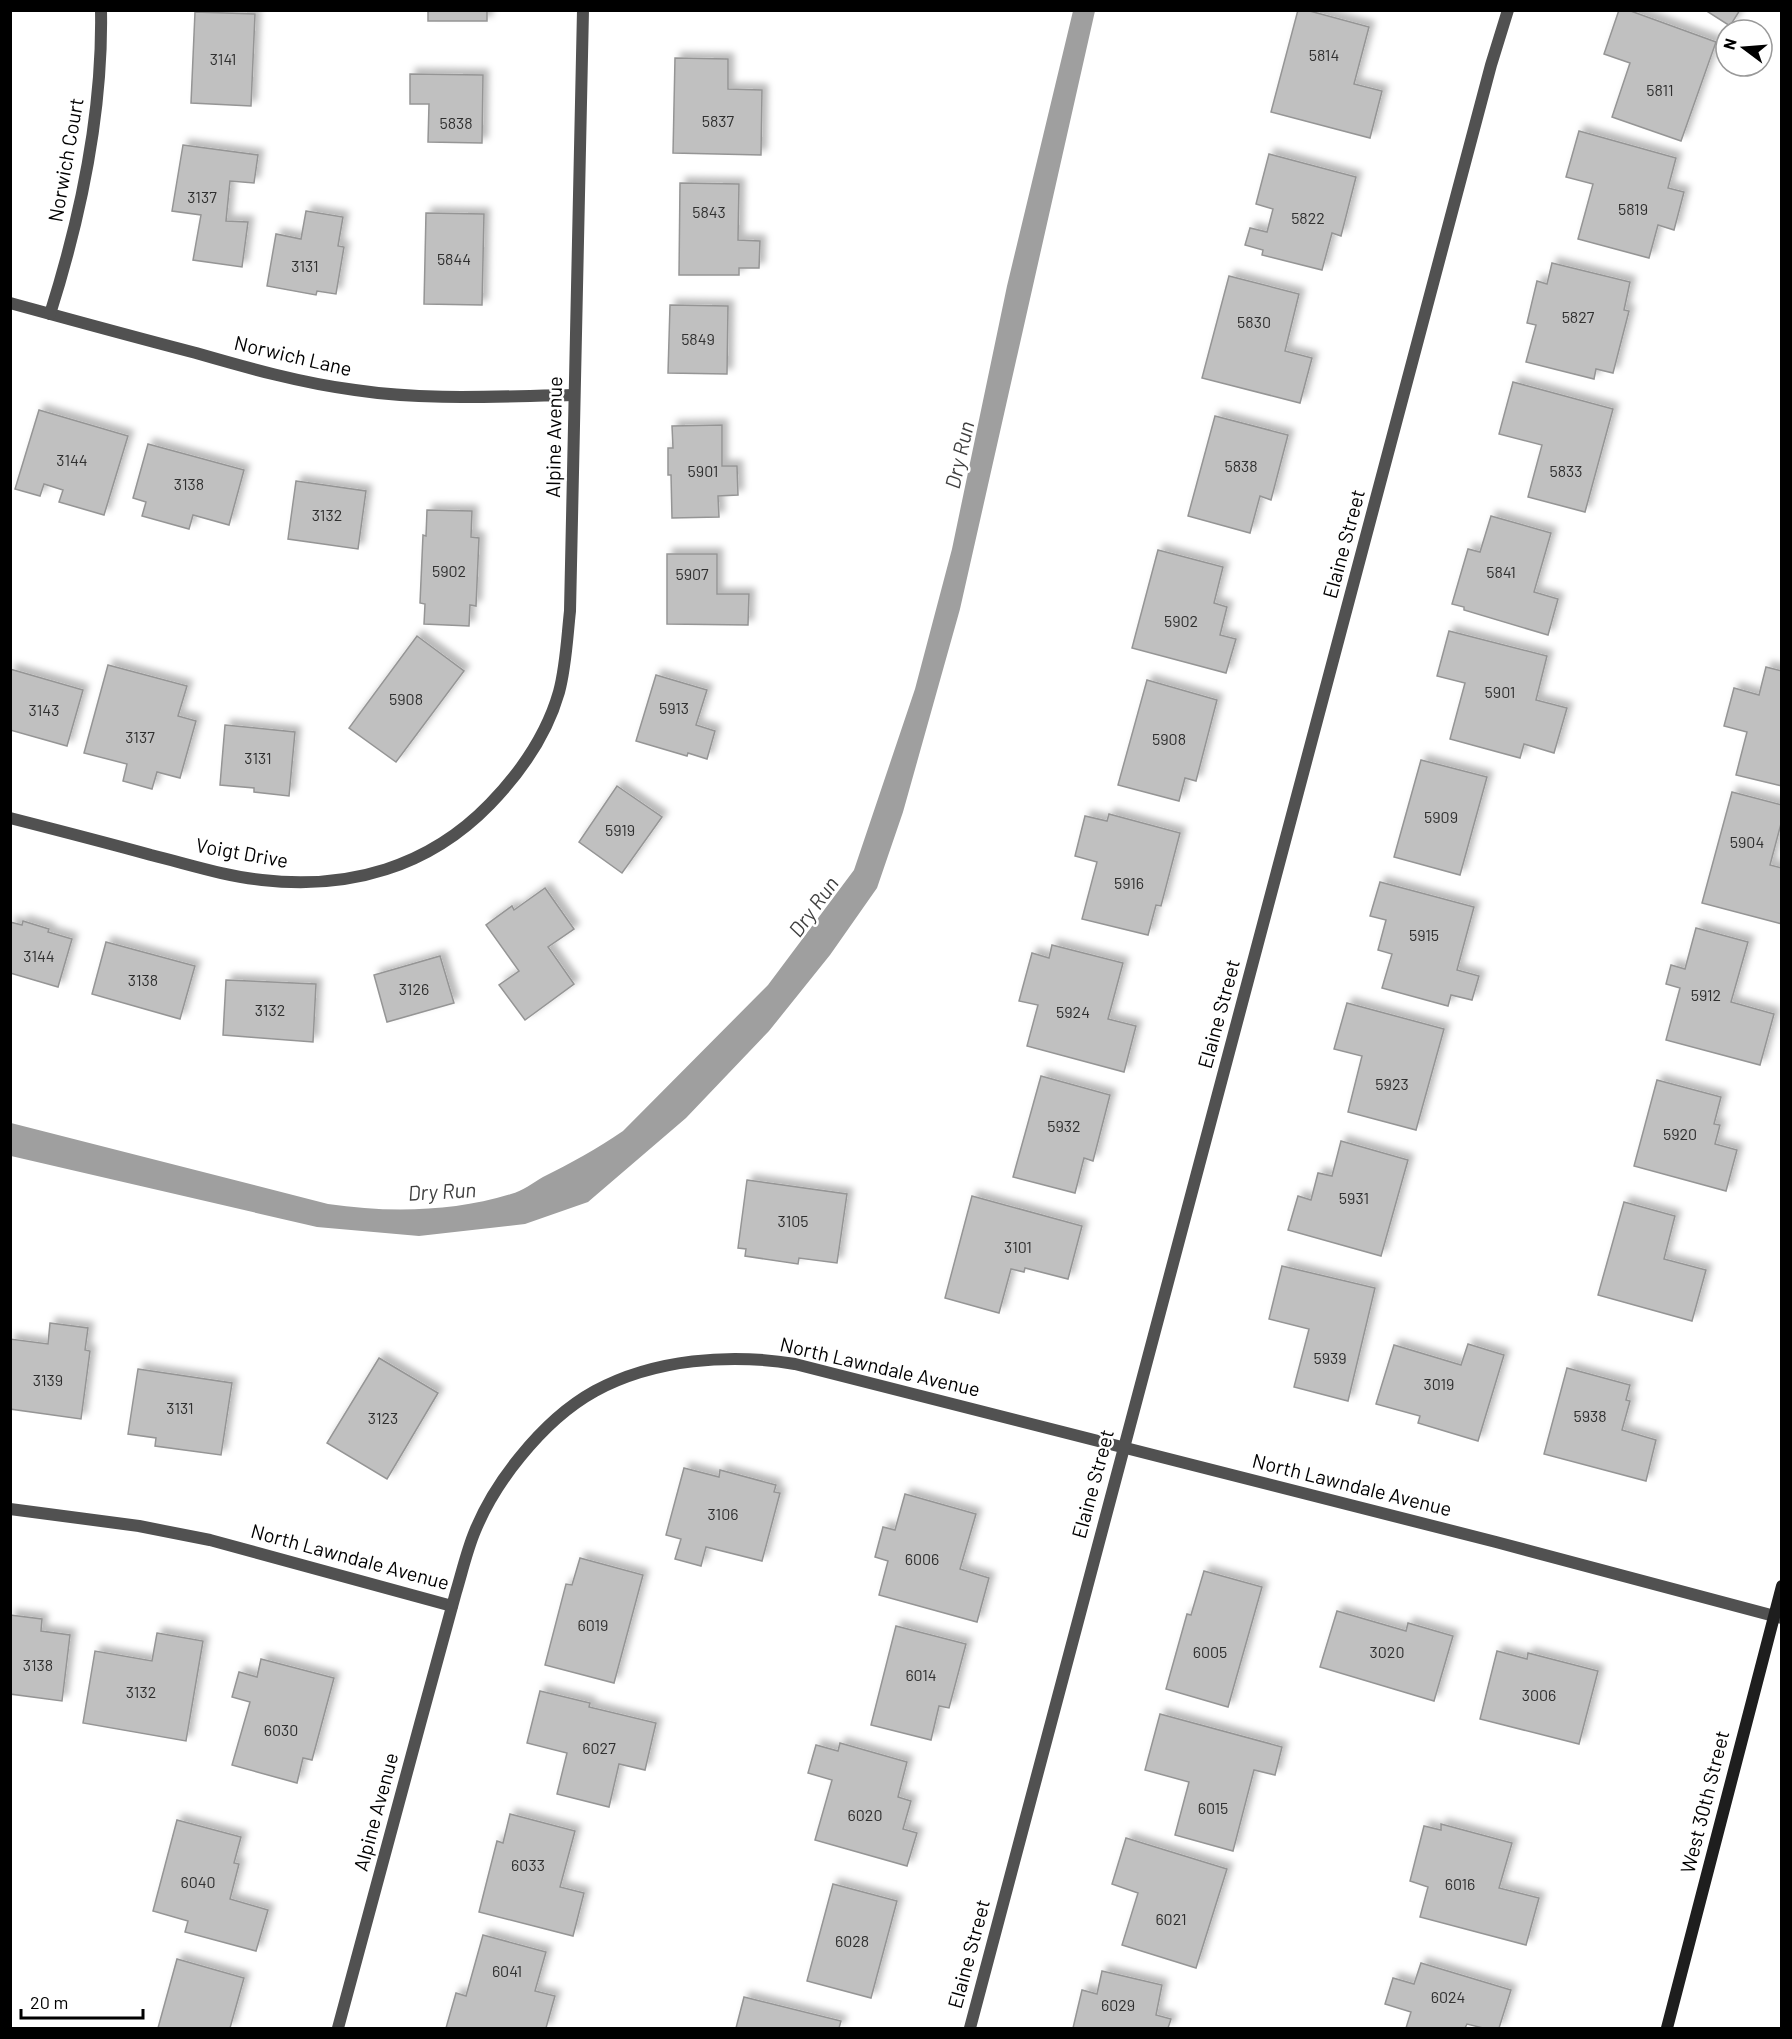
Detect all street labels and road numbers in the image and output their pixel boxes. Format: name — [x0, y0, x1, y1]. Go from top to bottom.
street label: Norwich Court — [42, 96, 88, 224]
street label: Norwich Lane — [232, 330, 354, 380]
street label: Alpine Avenue — [540, 376, 566, 498]
street label: Elaine Street — [1317, 487, 1369, 601]
street label: Voigt Drive — [194, 832, 290, 872]
street label: Elaine Street — [1192, 957, 1244, 1071]
street label: North Lawndale Avenue — [778, 1331, 983, 1401]
street label: Elaine Street — [1066, 1427, 1118, 1541]
street label: North Lawndale Avenue — [1250, 1448, 1454, 1520]
street label: North Lawndale Avenue — [248, 1518, 452, 1594]
street label: West 30th Street — [1675, 1728, 1733, 1876]
street label: Alpine Avenue — [348, 1750, 402, 1874]
street label: Elaine Street — [942, 1897, 994, 2011]

